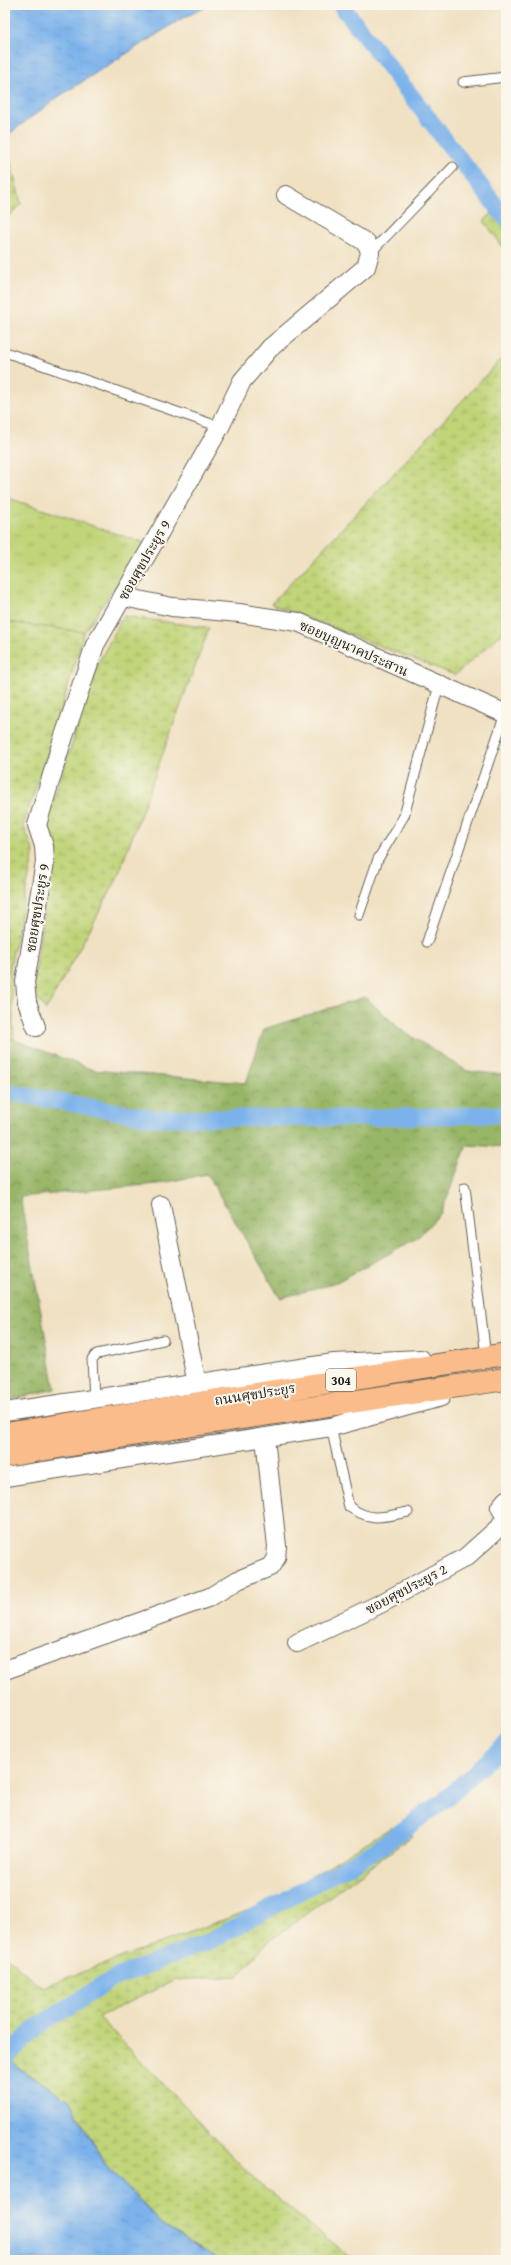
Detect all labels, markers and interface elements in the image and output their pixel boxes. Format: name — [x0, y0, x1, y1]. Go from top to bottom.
street label: ซอยศุขประยูร 9 — [113, 516, 175, 604]
street label: ซอยบุญนาคประสาน — [296, 615, 412, 681]
street label: ซอยศุขประยูร 9 — [20, 862, 54, 954]
road number: 304 — [326, 1369, 356, 1391]
street label: ถนนศุขประยูร — [213, 1378, 297, 1410]
street label: ซอยศุขประยูร 2 — [362, 1559, 450, 1619]

